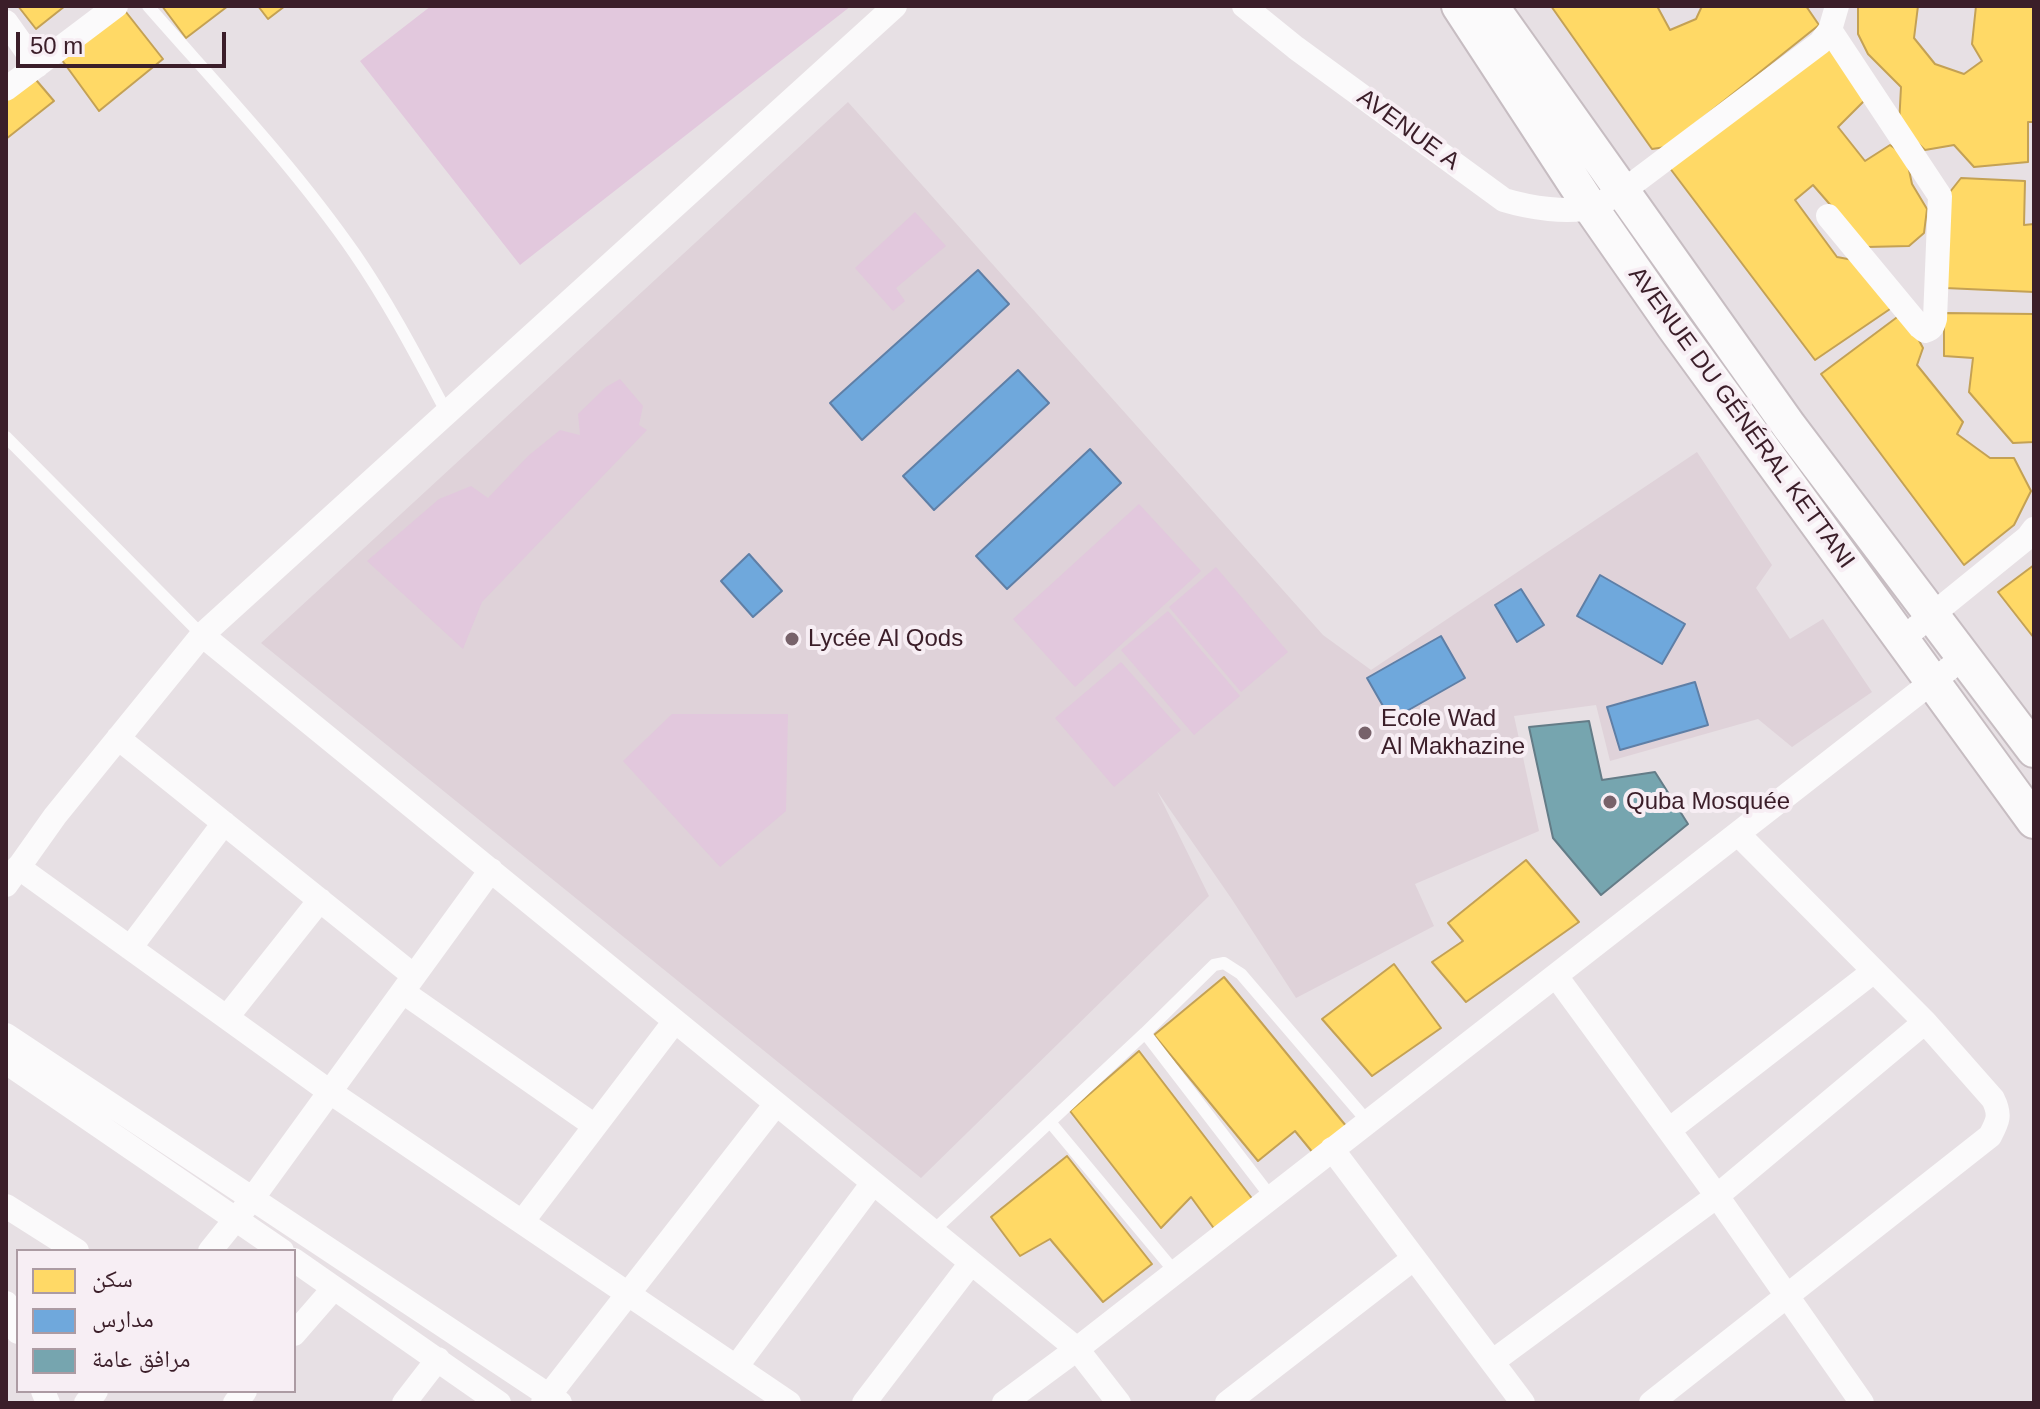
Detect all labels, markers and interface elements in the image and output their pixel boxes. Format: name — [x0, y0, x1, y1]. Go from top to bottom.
scale bar — [20, 16, 230, 66]
text: 50 m — [30, 32, 83, 59]
street label: AVENUE A — [1351, 83, 1465, 177]
street label: AVENUE DU GÉNÉRAL KETTANI — [1622, 262, 1860, 574]
place label: Lycée Al Qods — [808, 625, 963, 653]
marker: Lycée Al Qods — [783, 630, 801, 648]
place label: Ecole Wad Al Makhazine — [1381, 705, 1525, 761]
marker: Ecole Wad Al Makhazine — [1356, 724, 1374, 742]
place label: Quba Mosquée — [1626, 788, 1790, 816]
marker: Quba Mosquée — [1601, 793, 1619, 811]
legend — [16, 1249, 296, 1393]
text: سكن — [92, 1265, 133, 1292]
text: مدارس — [92, 1305, 154, 1332]
text: مرافق عامة — [92, 1345, 191, 1372]

